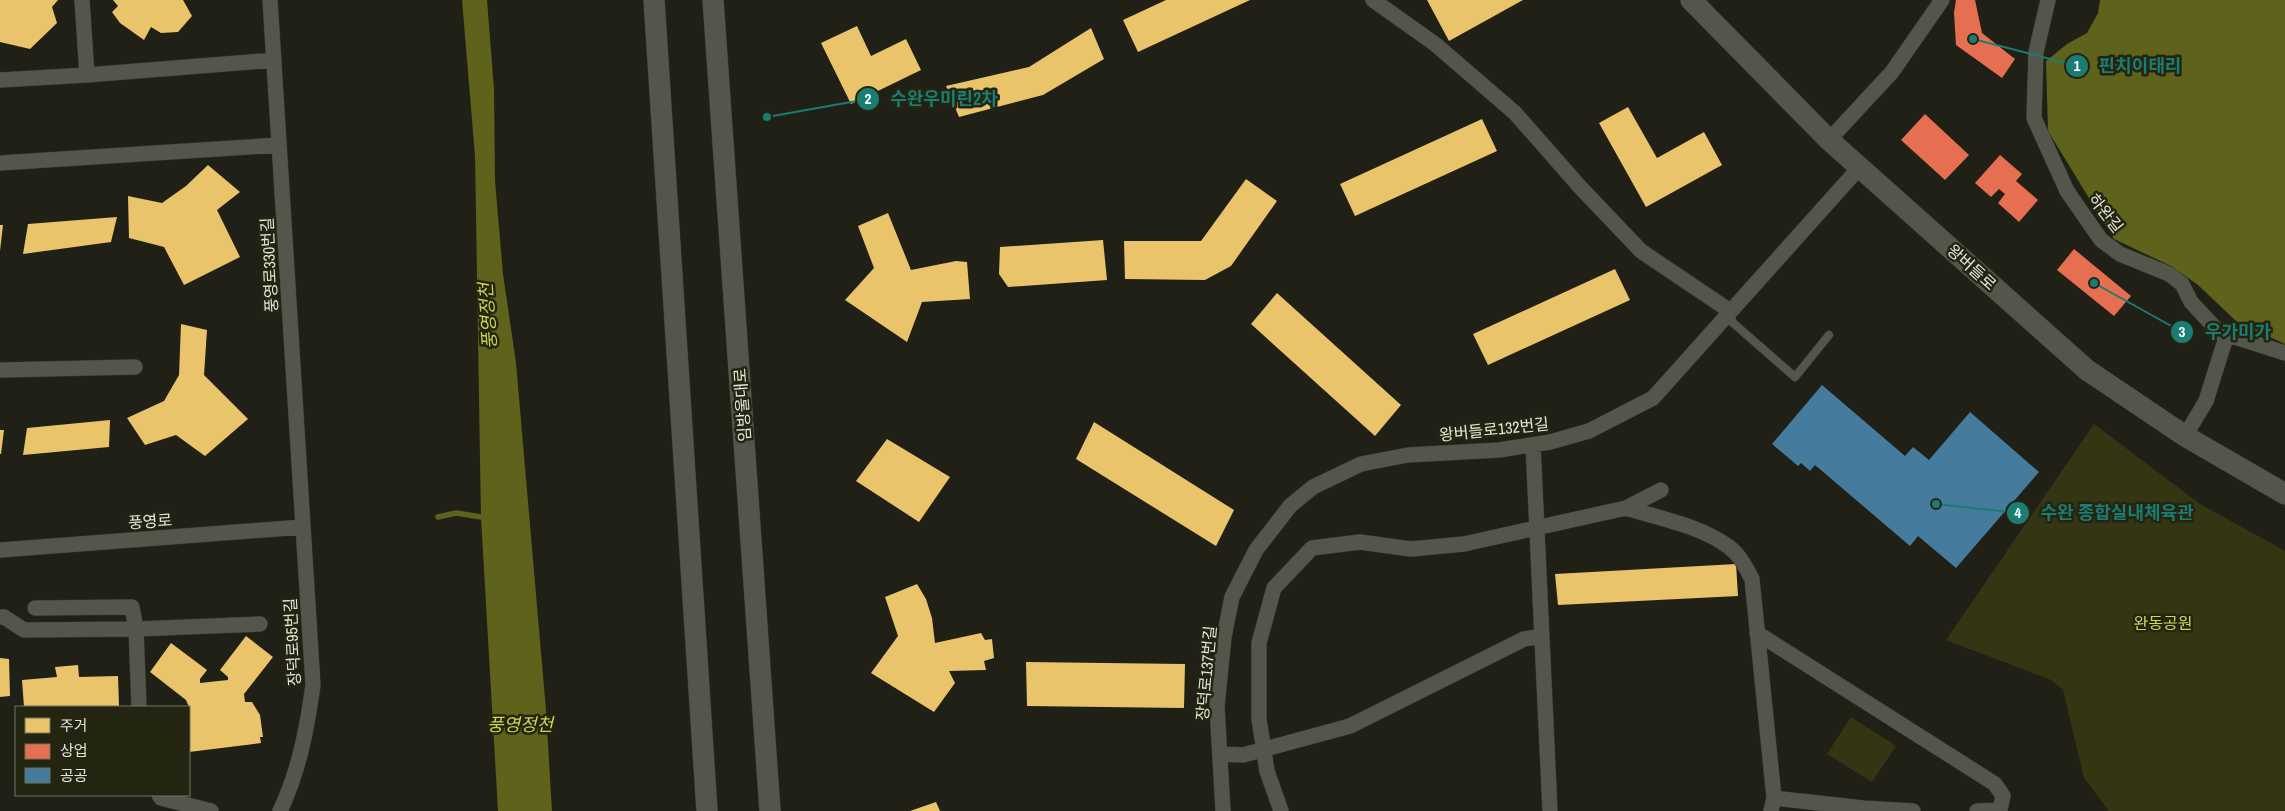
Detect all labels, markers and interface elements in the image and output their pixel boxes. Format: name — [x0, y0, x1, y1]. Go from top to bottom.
callout: 핀치이태리 — [2064, 49, 2192, 82]
text: 핀치이태리 — [2099, 53, 2181, 78]
text: 1 — [2074, 55, 2081, 76]
callout: 수완우미린2차 — [855, 82, 1008, 115]
text: 수완우미린2차 — [890, 86, 998, 111]
text: 2 — [865, 88, 872, 109]
street label: 하완길 — [2084, 189, 2128, 237]
street label: 풍영로330번길 — [256, 217, 282, 313]
street label: 왕버들로 — [1943, 239, 2001, 295]
water label: 풍영정천 — [473, 280, 502, 350]
callout: 우가미가 — [2170, 315, 2281, 348]
text: 우가미가 — [2205, 319, 2272, 344]
text: 3 — [2179, 321, 2186, 342]
street label: 임방울대로 — [728, 367, 756, 442]
street label: 왕버들로132번길 — [1438, 412, 1550, 446]
callout: 수완 종합실내체육관 — [2006, 496, 2204, 529]
text: 수완 종합실내체육관 — [2040, 500, 2194, 525]
text: 4 — [2015, 502, 2022, 523]
street label: 풍영로 — [127, 508, 173, 534]
street label: 장덕로95번길 — [279, 597, 305, 687]
park label: 완동공원 — [2134, 612, 2192, 634]
street label: 장덕로137번길 — [1191, 624, 1221, 722]
legend — [15, 706, 190, 796]
water label: 풍영정천 — [487, 712, 556, 737]
text: 주거 — [60, 715, 88, 736]
text: 상업 — [60, 740, 88, 761]
text: 공공 — [60, 765, 88, 786]

